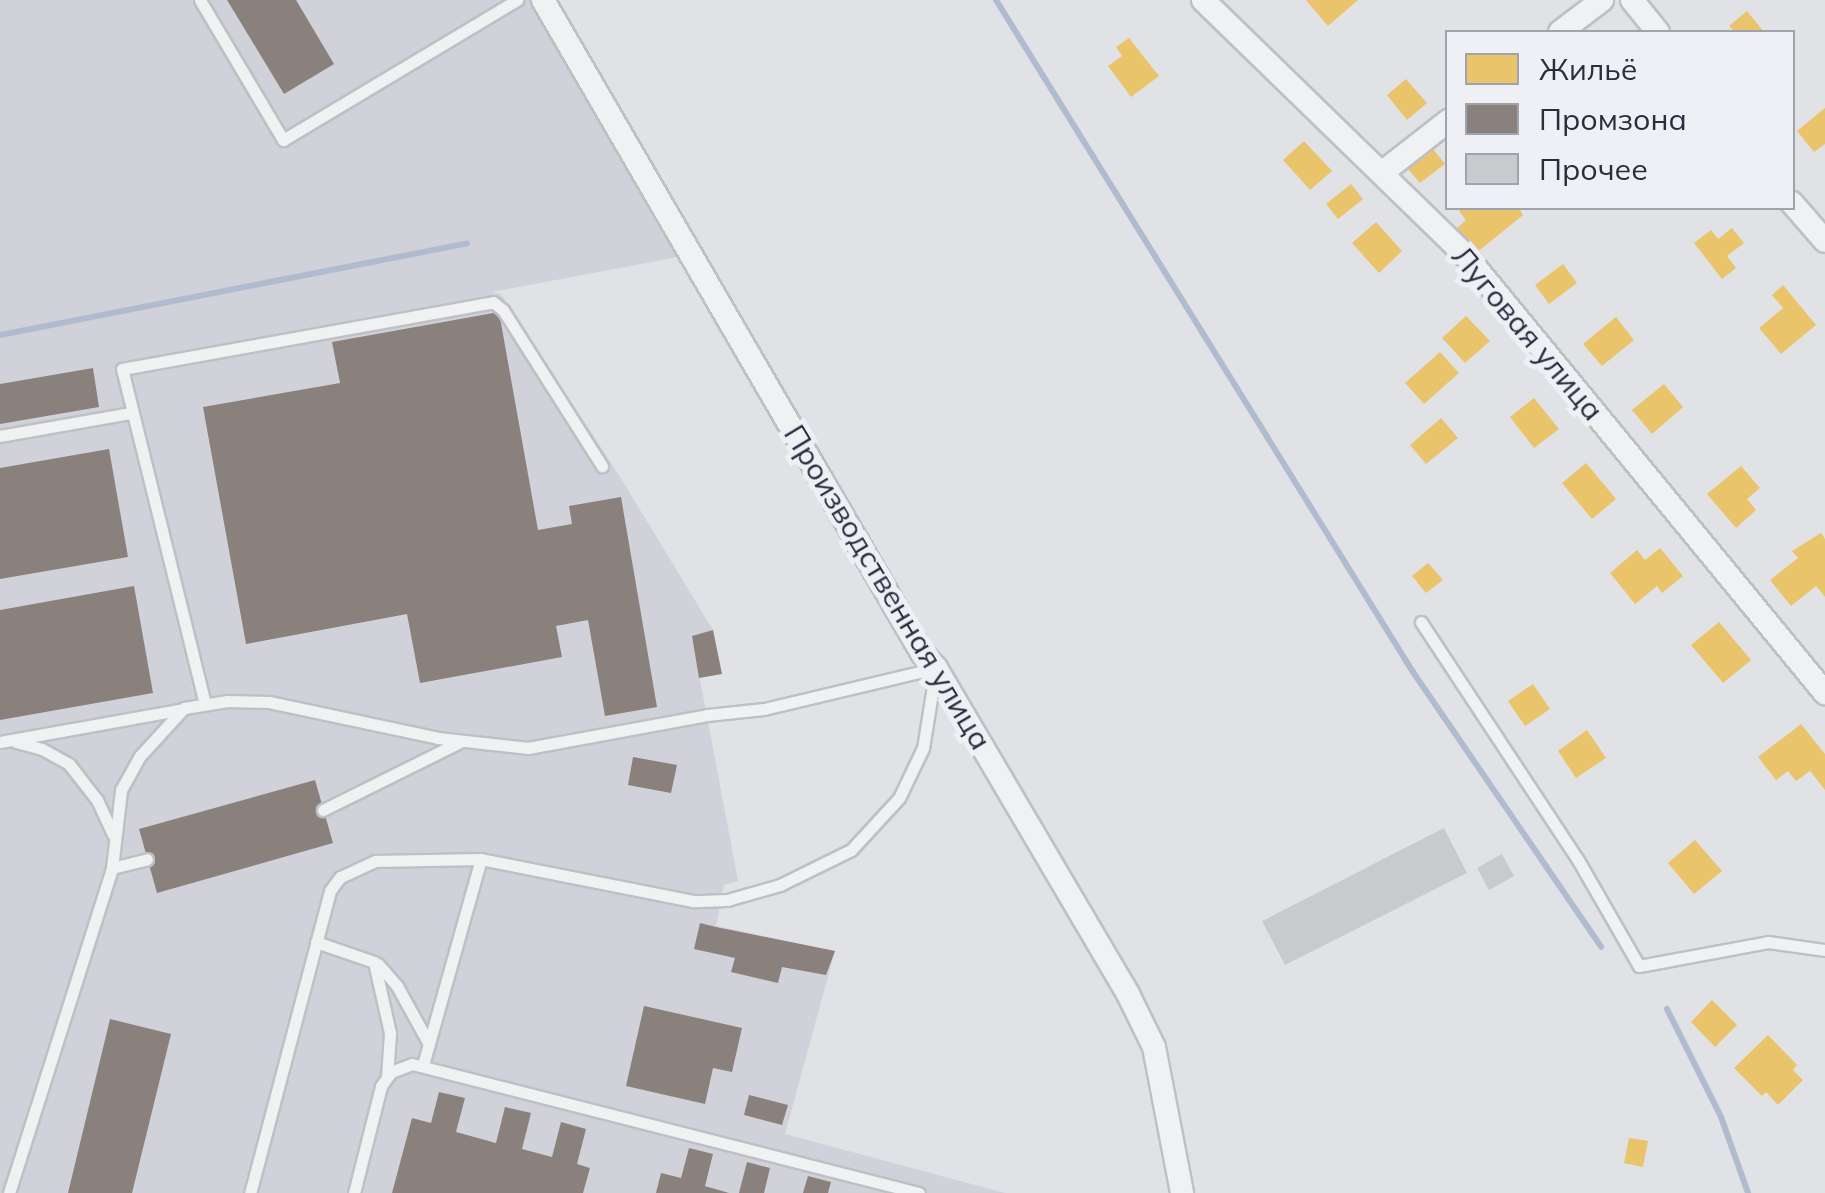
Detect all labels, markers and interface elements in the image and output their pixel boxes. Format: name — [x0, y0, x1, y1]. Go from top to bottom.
legend — [1445, 30, 1795, 210]
text: Жильё — [1539, 50, 1637, 88]
text: Промзона — [1539, 100, 1687, 138]
text: Прочее — [1539, 150, 1648, 188]
street label: Луговая улица — [1445, 238, 1611, 428]
street label: Производственная улица — [777, 418, 999, 756]

